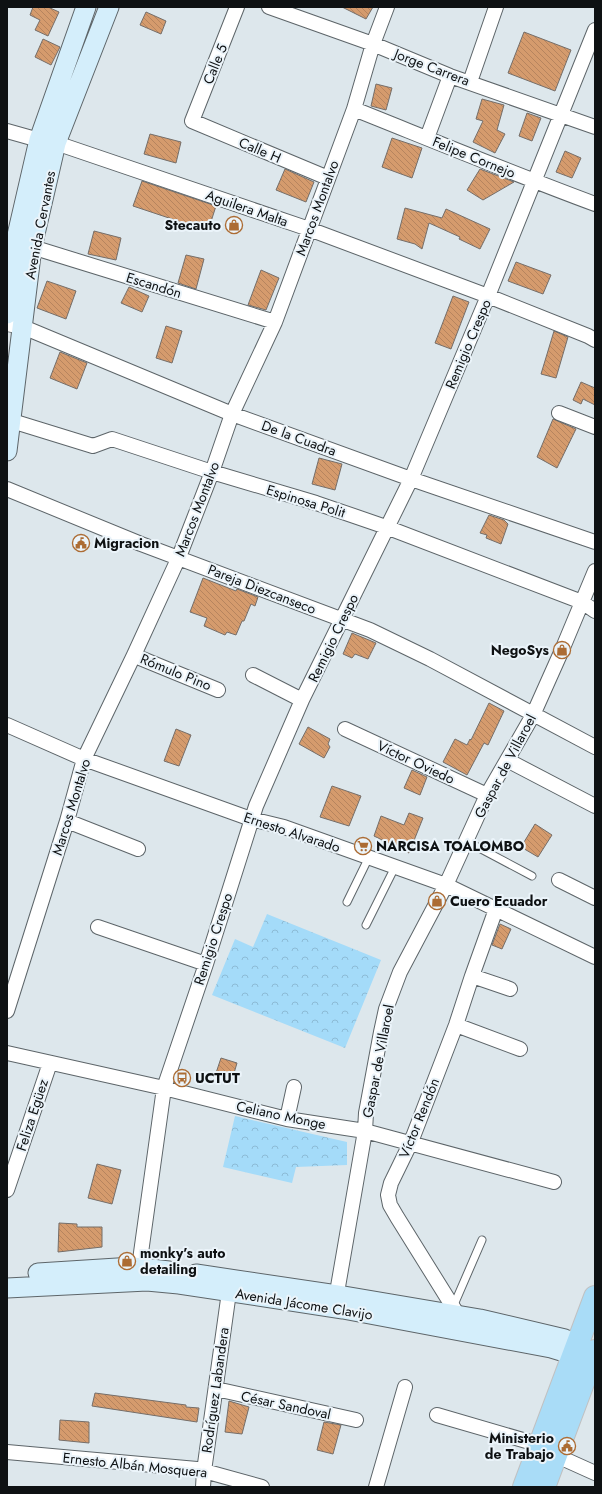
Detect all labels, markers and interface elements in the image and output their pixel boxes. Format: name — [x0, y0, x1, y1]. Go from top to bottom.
street label: Calle 5 — [198, 41, 232, 87]
street label: Jorge Carrera — [389, 43, 473, 91]
street label: Felipe Cornejo — [430, 131, 519, 183]
street label: Calle H — [236, 132, 284, 168]
street label: Marcos Montalvo — [290, 157, 344, 258]
street label: Avenida Cervantes — [20, 169, 60, 281]
street label: Aguilera Malta — [203, 185, 291, 231]
place label: Stecauto — [165, 215, 221, 235]
shop icon: Stecauto — [224, 215, 244, 235]
street label: Escandón — [124, 267, 184, 303]
street label: Remigio Crespo — [440, 296, 496, 392]
street label: De la Cuadra — [259, 415, 339, 461]
street label: Marcos Montalvo — [170, 458, 224, 559]
street label: Espinosa Polit — [264, 479, 349, 523]
public building icon: Migracion — [71, 533, 91, 553]
place label: Migracion — [94, 533, 159, 553]
street label: Pareja Diezcanseco — [205, 559, 319, 619]
street label: Remigio Crespo — [303, 590, 363, 685]
place label: NegoSys — [491, 640, 550, 660]
shop icon: NegoSys — [552, 640, 572, 660]
street label: Rómulo Pino — [137, 649, 215, 695]
street label: Gaspar de Villaroel — [469, 711, 541, 821]
street label: Víctor Oviedo — [374, 735, 458, 789]
street label: Marcos Montalvo — [47, 756, 95, 858]
street label: Ernesto Alvarado — [241, 807, 343, 857]
supermarket icon: NARCISA TOALOMBO — [353, 836, 373, 856]
place label: NARCISA TOALOMBO — [376, 836, 525, 856]
street label: Remigio Crespo — [189, 890, 237, 988]
shop icon: Cuero Ecuador — [427, 891, 447, 911]
place label: Cuero Ecuador — [450, 891, 548, 911]
street label: Gaspar de Villaroel — [357, 1003, 399, 1119]
bus stop icon: UCTUT — [172, 1068, 192, 1088]
place label: UCTUT — [195, 1068, 240, 1088]
street label: Víctor Rendón — [394, 1075, 444, 1161]
street label: Feliza Egüez — [11, 1076, 53, 1154]
street label: Celiano Monge — [234, 1096, 328, 1134]
place label: monky’s auto detailing — [140, 1243, 226, 1279]
shop icon: monky’s auto detailing — [117, 1251, 137, 1271]
street label: Avenida Jácome Clavijo — [234, 1283, 374, 1325]
street label: Rodríguez Labandera — [196, 1326, 234, 1454]
street label: César Sandoval — [239, 1386, 333, 1424]
place label: Ministerio de Trabajo — [485, 1428, 554, 1464]
public building icon: Ministerio de Trabajo — [557, 1436, 577, 1456]
street label: Ernesto Albán Mosquera — [62, 1447, 208, 1483]

